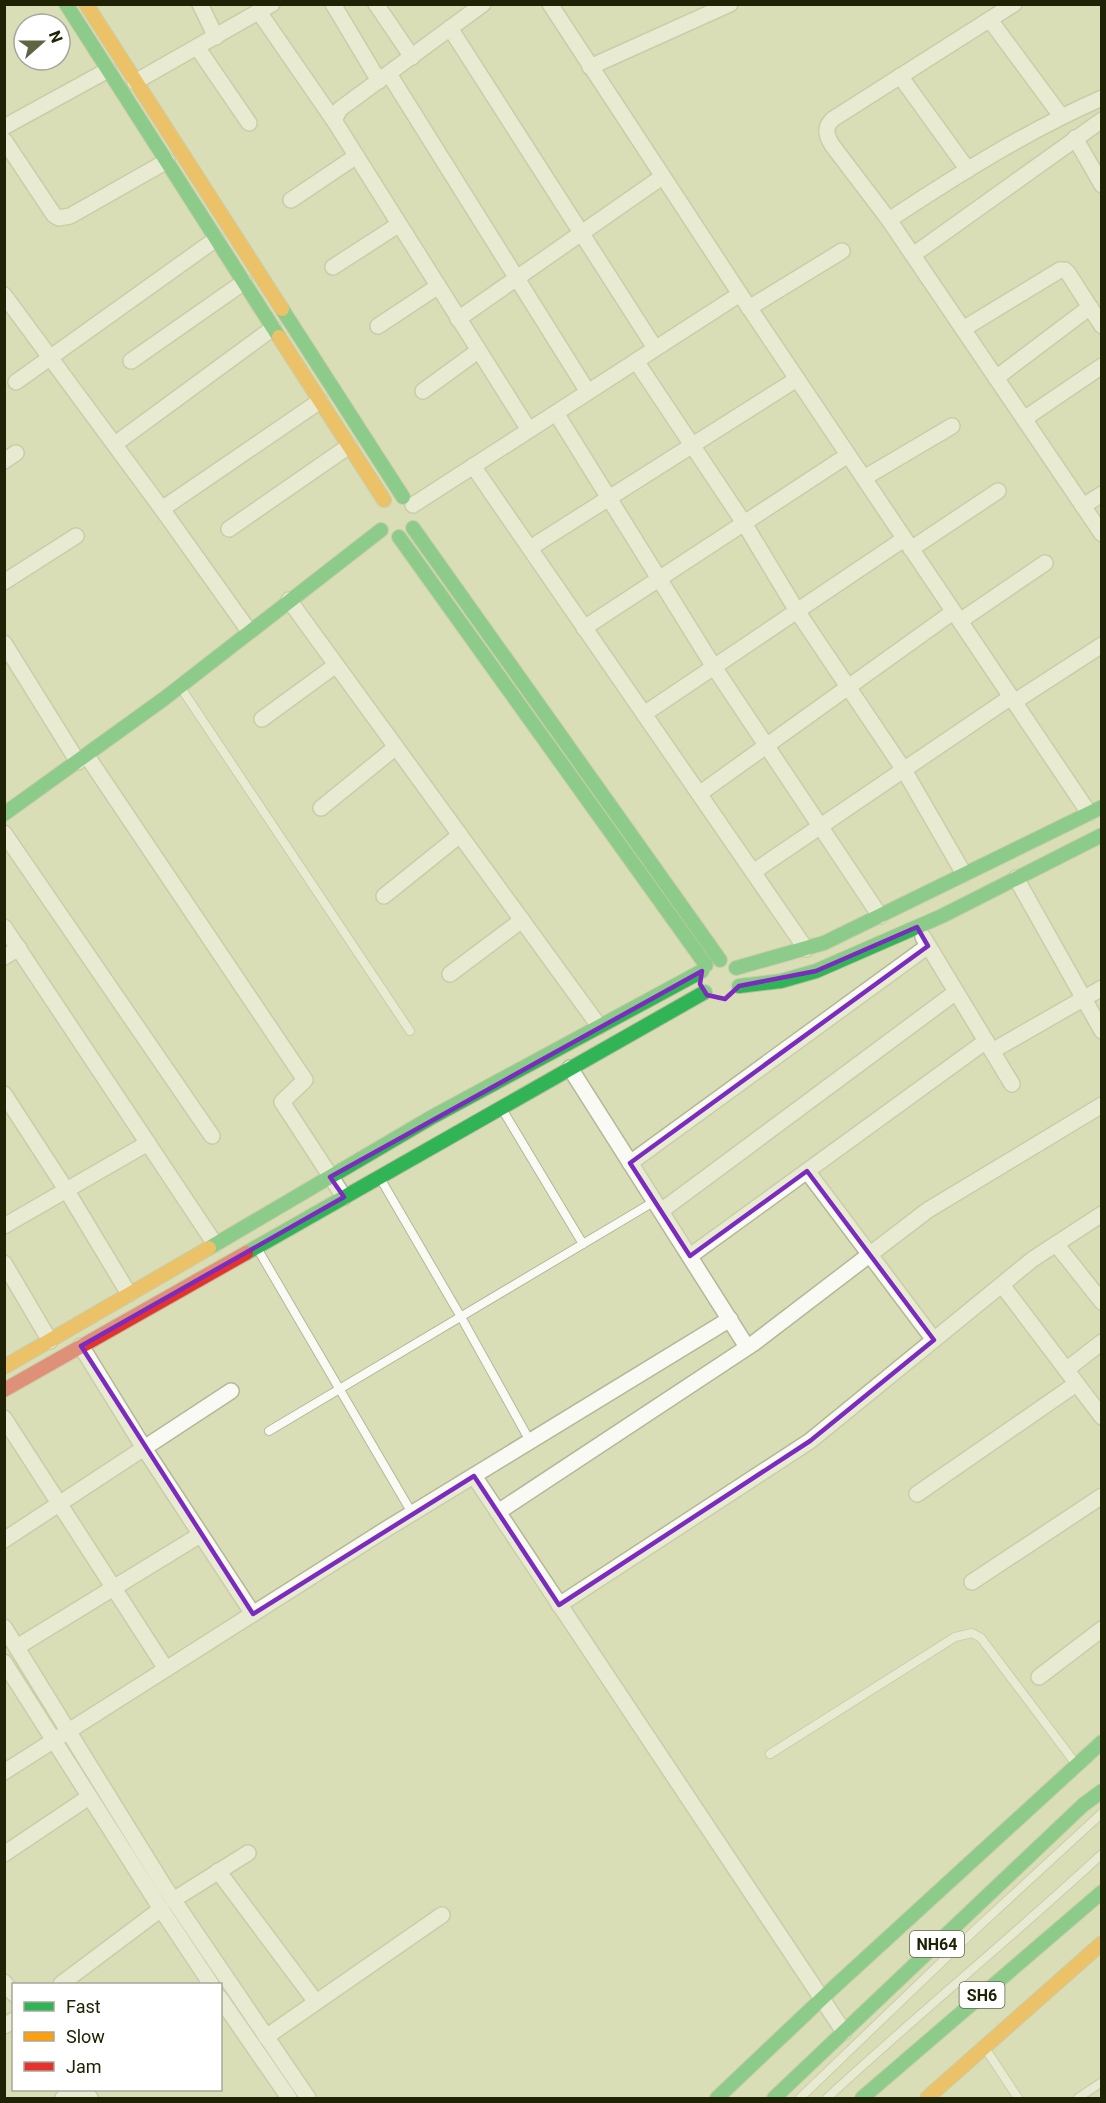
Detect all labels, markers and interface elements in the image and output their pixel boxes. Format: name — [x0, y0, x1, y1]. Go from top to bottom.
north arrow — [12, 12, 72, 72]
text: N — [45, 28, 66, 45]
road number: NH64 — [910, 1931, 964, 1957]
road number: SH6 — [960, 1982, 1004, 2008]
legend — [12, 1983, 222, 2091]
text: Fast — [66, 1996, 101, 2017]
text: Slow — [66, 2026, 105, 2047]
text: Jam — [66, 2056, 102, 2077]

